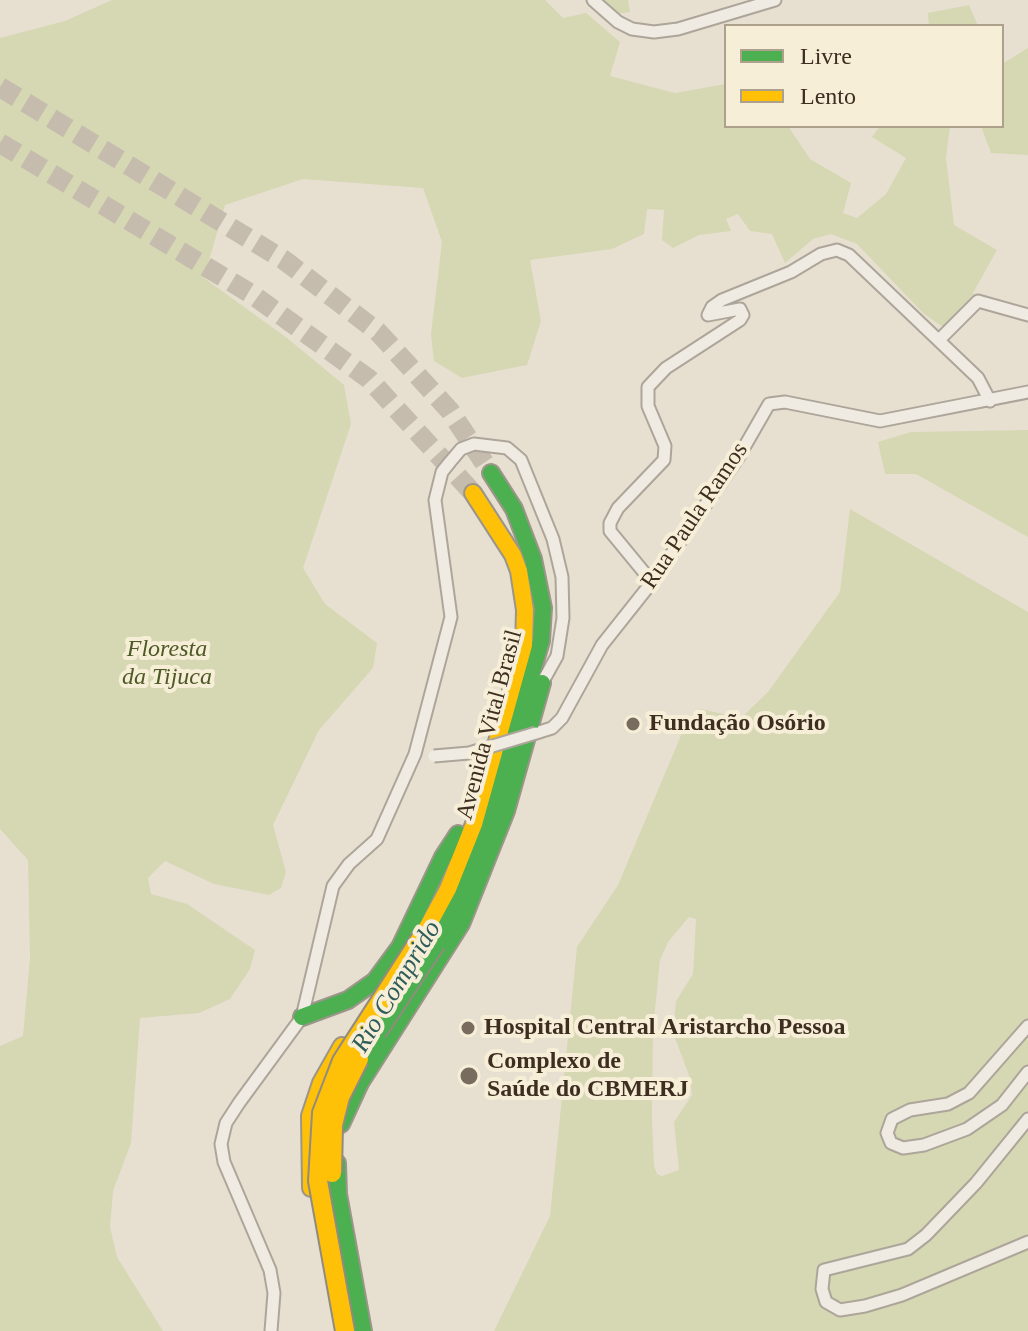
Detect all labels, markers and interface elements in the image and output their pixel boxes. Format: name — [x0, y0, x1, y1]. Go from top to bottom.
legend — [724, 24, 1004, 128]
text: Livre — [800, 43, 852, 69]
text: Lento — [800, 83, 856, 109]
street label: Rua Paula Ramos — [635, 437, 755, 595]
street label: Avenida Vital Brasil — [451, 627, 529, 823]
park label: Floresta da Tijuca — [122, 636, 212, 692]
place label: Fundação Osório — [649, 710, 826, 738]
marker: Fundação Osório — [624, 715, 642, 733]
water label: Rio Comprido — [345, 916, 449, 1058]
place label: Hospital Central Aristarcho Pessoa — [484, 1014, 846, 1042]
marker: Hospital Central Aristarcho Pessoa — [459, 1019, 477, 1037]
place label: Complexo de Saúde do CBMERJ — [487, 1048, 688, 1104]
marker: Complexo de Saúde do CBMERJ — [458, 1065, 480, 1087]

